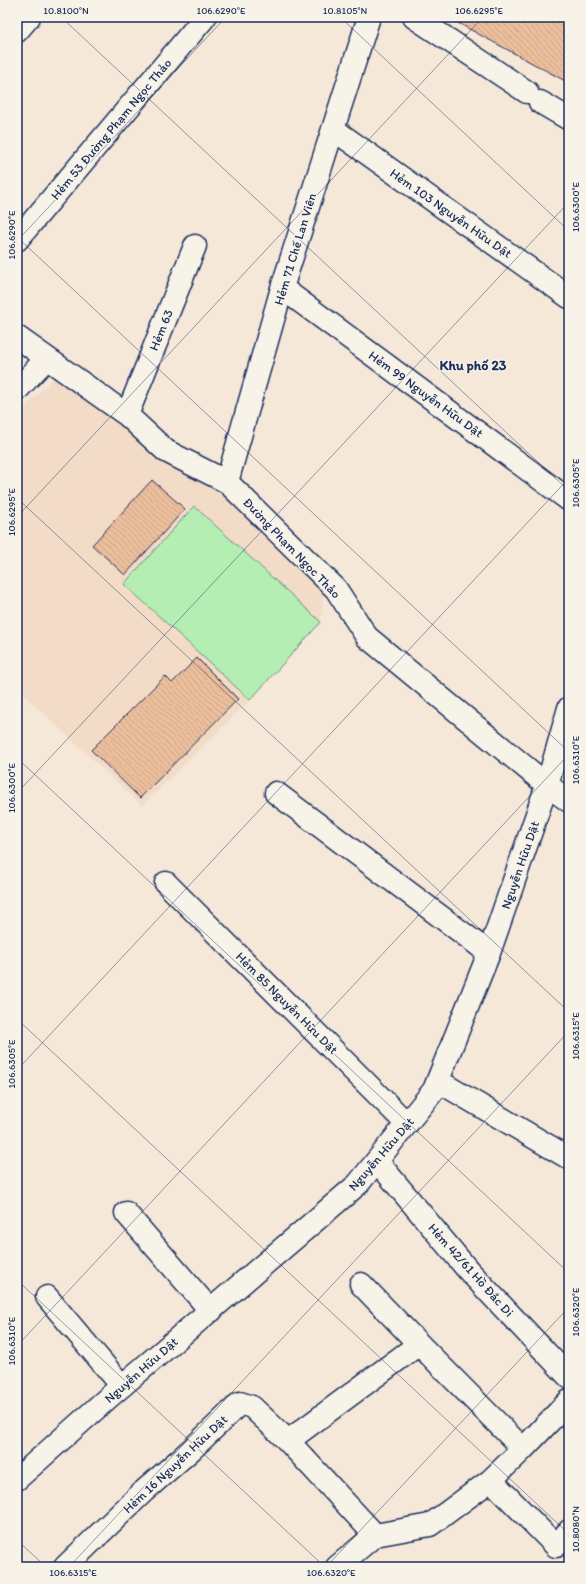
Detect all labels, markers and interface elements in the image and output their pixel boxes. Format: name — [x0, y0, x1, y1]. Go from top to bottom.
text: 10.8100°N — [43, 4, 89, 17]
text: 106.6290°E — [197, 4, 246, 17]
text: 10.8105°N — [323, 4, 367, 17]
text: 106.6295°E — [455, 4, 503, 17]
street label: Hẻm 53 Đường Phạm Ngọc Thảo — [48, 55, 175, 203]
street label: Hẻm 103 Nguyễn Hữu Dật — [387, 165, 515, 261]
text: 106.6300°E — [569, 181, 582, 232]
street label: Hẻm 71 Chế Lan Viên — [271, 191, 319, 307]
text: 106.6290°E — [5, 210, 18, 259]
street label: Hẻm 63 — [146, 307, 176, 353]
street label: Hẻm 99 Nguyễn Hữu Dật — [366, 347, 486, 441]
district label: Khu phố 23 — [439, 357, 507, 374]
text: 106.6305°E — [569, 458, 582, 508]
text: 106.6295°E — [5, 488, 18, 536]
street label: Đường Phạm Ngọc Thảo — [240, 495, 344, 602]
text: 106.6310°E — [569, 735, 582, 784]
text: 106.6300°E — [5, 762, 18, 813]
street label: Nguyễn Hữu Dật — [498, 819, 542, 911]
street label: Hẻm 85 Nguyễn Hữu Dật — [233, 949, 341, 1057]
text: 106.6315°E — [569, 1012, 582, 1060]
text: 106.6305°E — [5, 1039, 18, 1089]
street label: Nguyễn Hữu Dật — [345, 1114, 417, 1194]
street label: Hẻm 42/61 Hồ Đắc Di — [425, 1220, 517, 1320]
text: 106.6320°E — [569, 1287, 582, 1337]
text: 106.6310°E — [5, 1316, 18, 1365]
street label: Nguyễn Hữu Dật — [101, 1334, 181, 1406]
street label: Hẻm 16 Nguyễn Hữu Dật — [120, 1412, 230, 1516]
text: 10.8080°N — [569, 1506, 582, 1552]
text: 106.6315°E — [49, 1566, 97, 1579]
text: 106.6320°E — [306, 1566, 356, 1579]

